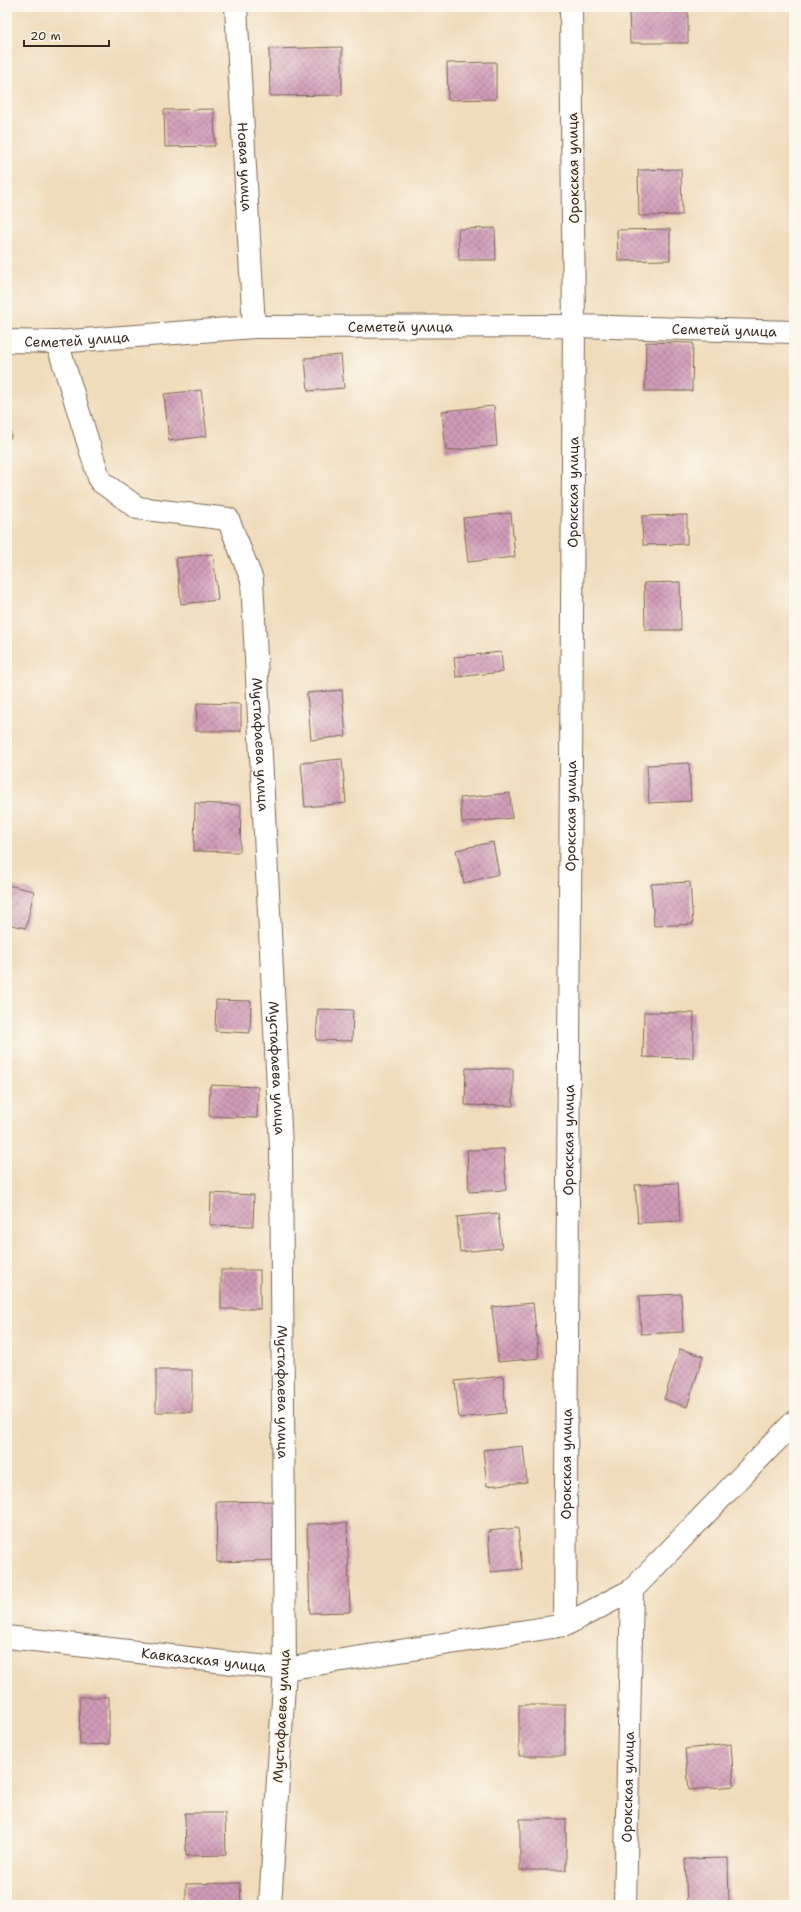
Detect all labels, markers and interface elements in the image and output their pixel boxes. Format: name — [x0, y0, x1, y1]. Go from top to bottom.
scale bar — [24, 22, 109, 48]
text: 20 m — [30, 28, 61, 44]
street label: Орокская улица — [563, 112, 583, 224]
street label: Новая улица — [233, 122, 257, 212]
street label: Семетей улица — [348, 317, 453, 336]
street label: Семетей улица — [672, 320, 777, 341]
street label: Семетей улица — [24, 327, 130, 351]
street label: Орокская улица — [563, 436, 582, 548]
street label: Мустафаева улица — [248, 677, 273, 812]
street label: Орокская улица — [561, 760, 580, 872]
street label: Мустафаева улица — [265, 1001, 289, 1136]
street label: Орокская улица — [559, 1084, 578, 1196]
street label: Мустафаева улица — [273, 1325, 292, 1459]
street label: Орокская улица — [557, 1408, 576, 1520]
street label: Кавказская улица — [140, 1644, 267, 1676]
street label: Мустафаева улица — [269, 1648, 294, 1783]
street label: Орокская улица — [617, 1731, 638, 1843]

